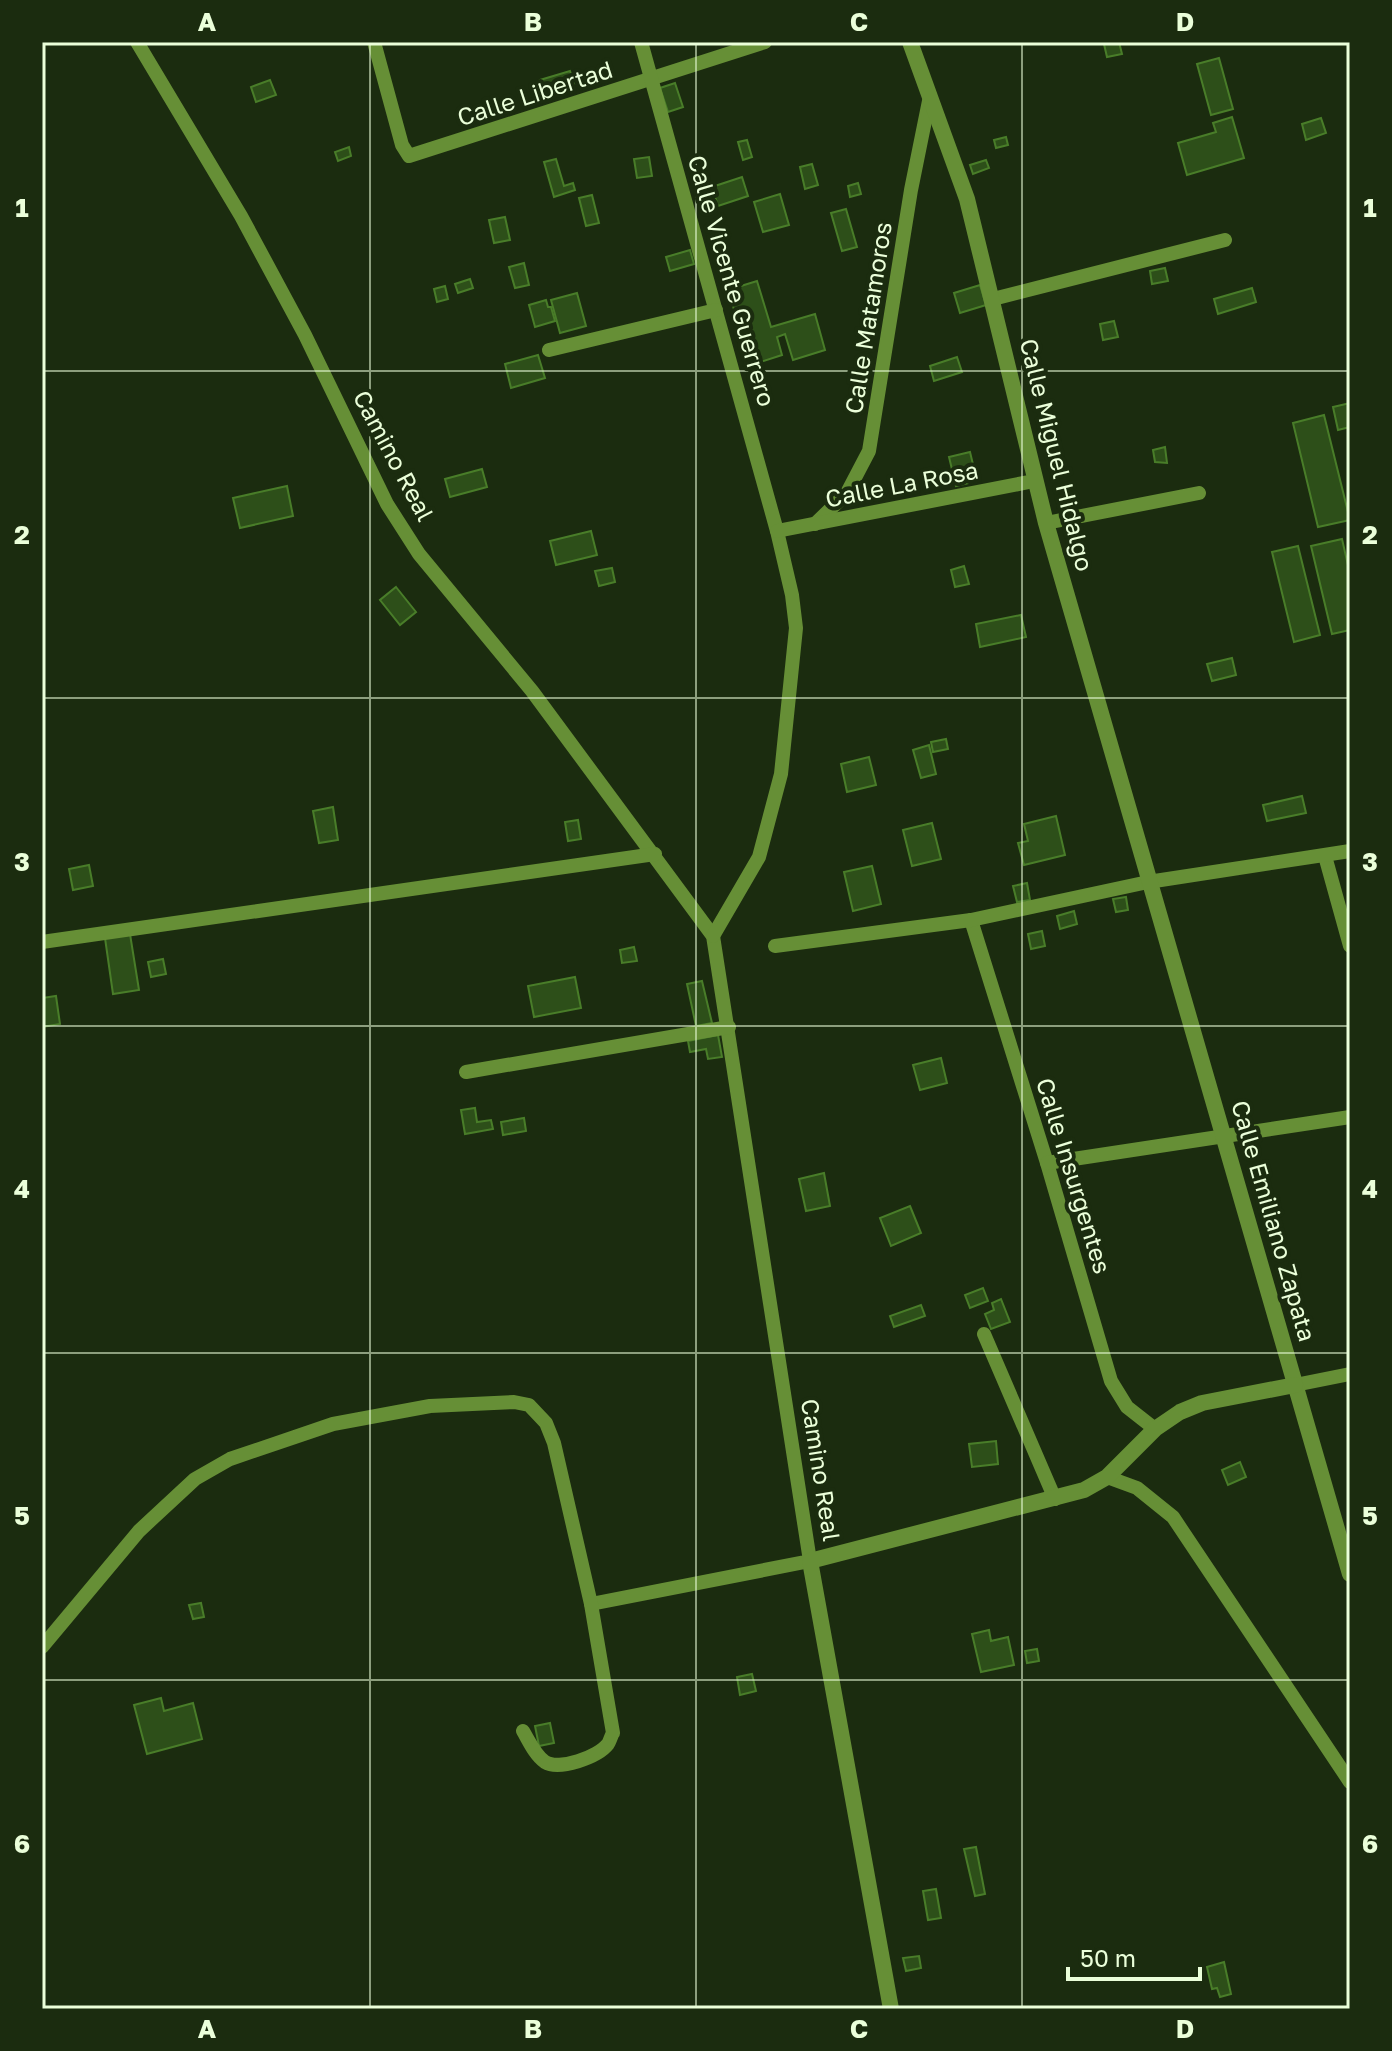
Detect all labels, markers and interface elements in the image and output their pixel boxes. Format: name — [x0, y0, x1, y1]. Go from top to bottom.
text: A — [198, 6, 217, 37]
text: B — [524, 6, 542, 37]
text: C — [850, 6, 868, 37]
text: D — [1176, 6, 1194, 37]
street label: Calle Libertad — [453, 54, 616, 131]
street label: Calle Vicente Guerrero — [683, 152, 782, 409]
text: 1 — [15, 192, 29, 223]
text: 1 — [1363, 192, 1377, 223]
street label: Calle Matamoros — [838, 220, 897, 416]
street label: Calle Miguel Hidalgo — [1015, 335, 1100, 574]
street label: Camino Real — [348, 385, 441, 526]
street label: Calle La Rosa — [823, 454, 981, 513]
text: 2 — [14, 519, 30, 550]
text: 2 — [1362, 519, 1378, 550]
text: 3 — [14, 846, 30, 877]
text: 3 — [1362, 846, 1378, 877]
street label: Calle Insurgentes — [1031, 1074, 1118, 1277]
street label: Calle Emiliano Zapata — [1226, 1097, 1323, 1344]
text: 4 — [14, 1173, 30, 1204]
text: 4 — [1362, 1173, 1378, 1204]
street label: Camino Real — [796, 1396, 847, 1543]
text: 5 — [14, 1500, 30, 1531]
text: 5 — [1362, 1500, 1378, 1531]
text: 6 — [14, 1828, 30, 1859]
text: 6 — [1362, 1828, 1378, 1859]
scale bar — [1068, 1931, 1200, 1981]
text: 50 m — [1080, 1943, 1136, 1972]
text: A — [198, 2013, 217, 2044]
text: B — [524, 2013, 542, 2044]
text: C — [850, 2013, 868, 2044]
text: D — [1176, 2013, 1194, 2044]

